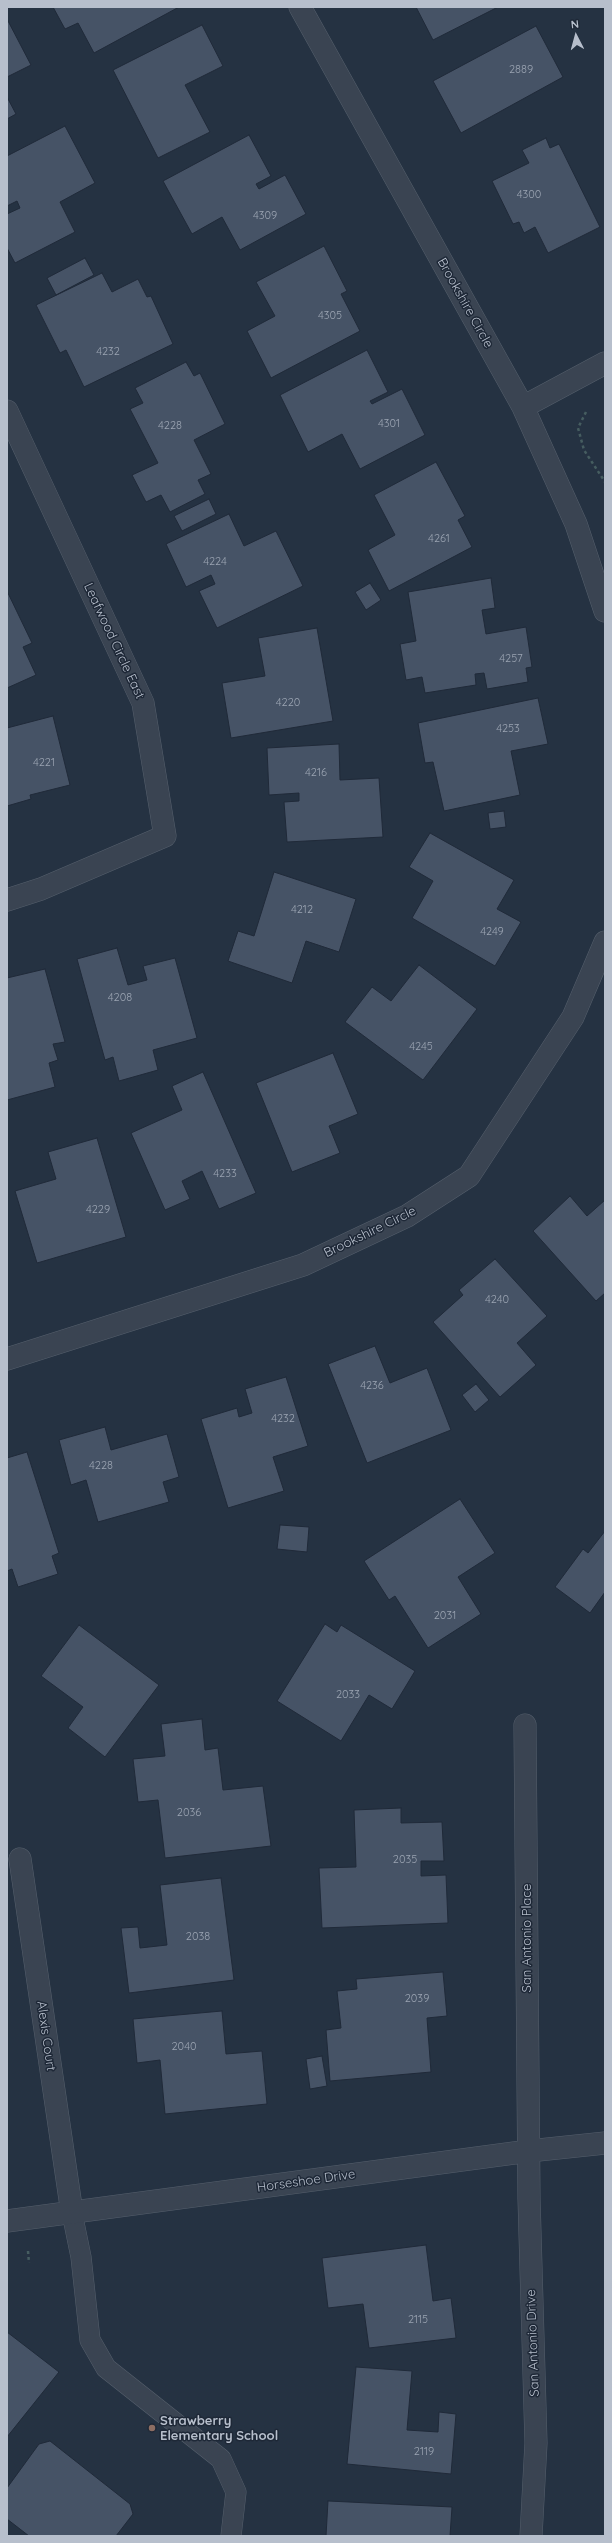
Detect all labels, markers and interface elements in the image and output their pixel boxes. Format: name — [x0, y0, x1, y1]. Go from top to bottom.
north arrow — [556, 16, 596, 56]
text: N — [570, 17, 580, 31]
house number: 2889 — [509, 63, 533, 77]
house number: 4300 — [517, 188, 541, 202]
house number: 4309 — [253, 209, 277, 223]
street label: Brookshire Circle — [434, 255, 496, 351]
house number: 4305 — [318, 309, 342, 323]
house number: 4232 — [96, 345, 120, 359]
house number: 4301 — [378, 417, 400, 431]
house number: 4228 — [158, 419, 182, 433]
house number: 4261 — [428, 532, 450, 546]
house number: 4224 — [203, 555, 227, 569]
street label: Leafwood Circle East — [80, 581, 148, 701]
house number: 4257 — [499, 652, 523, 666]
house number: 4220 — [276, 696, 300, 710]
house number: 4253 — [496, 722, 520, 736]
house number: 4221 — [33, 756, 55, 770]
house number: 4216 — [305, 766, 327, 780]
house number: 4212 — [291, 903, 313, 917]
house number: 4249 — [480, 925, 504, 939]
house number: 4208 — [108, 991, 132, 1005]
house number: 4245 — [409, 1040, 433, 1054]
house number: 4233 — [213, 1167, 237, 1181]
house number: 4229 — [86, 1203, 110, 1217]
street label: Brookshire Circle — [321, 1203, 419, 1261]
house number: 4240 — [485, 1293, 509, 1307]
house number: 4236 — [360, 1379, 384, 1393]
house number: 4232 — [271, 1412, 295, 1426]
house number: 4228 — [89, 1459, 113, 1473]
house number: 2031 — [434, 1609, 456, 1623]
house number: 2033 — [336, 1688, 360, 1702]
house number: 2036 — [177, 1806, 201, 1820]
house number: 2035 — [393, 1853, 417, 1867]
street label: San Antonio Place — [519, 1884, 535, 1992]
house number: 2038 — [186, 1930, 210, 1944]
house number: 2039 — [405, 1992, 429, 2006]
street label: Alexis Court — [33, 2000, 59, 2072]
house number: 2040 — [172, 2040, 196, 2054]
street label: Horseshoe Drive — [256, 2166, 356, 2196]
street label: San Antonio Drive — [523, 2289, 543, 2397]
house number: 2115 — [408, 2313, 428, 2327]
place label: Strawberry Elementary School — [160, 2413, 278, 2444]
marker: Strawberry Elementary School — [147, 2423, 157, 2433]
house number: 2119 — [414, 2445, 434, 2459]

